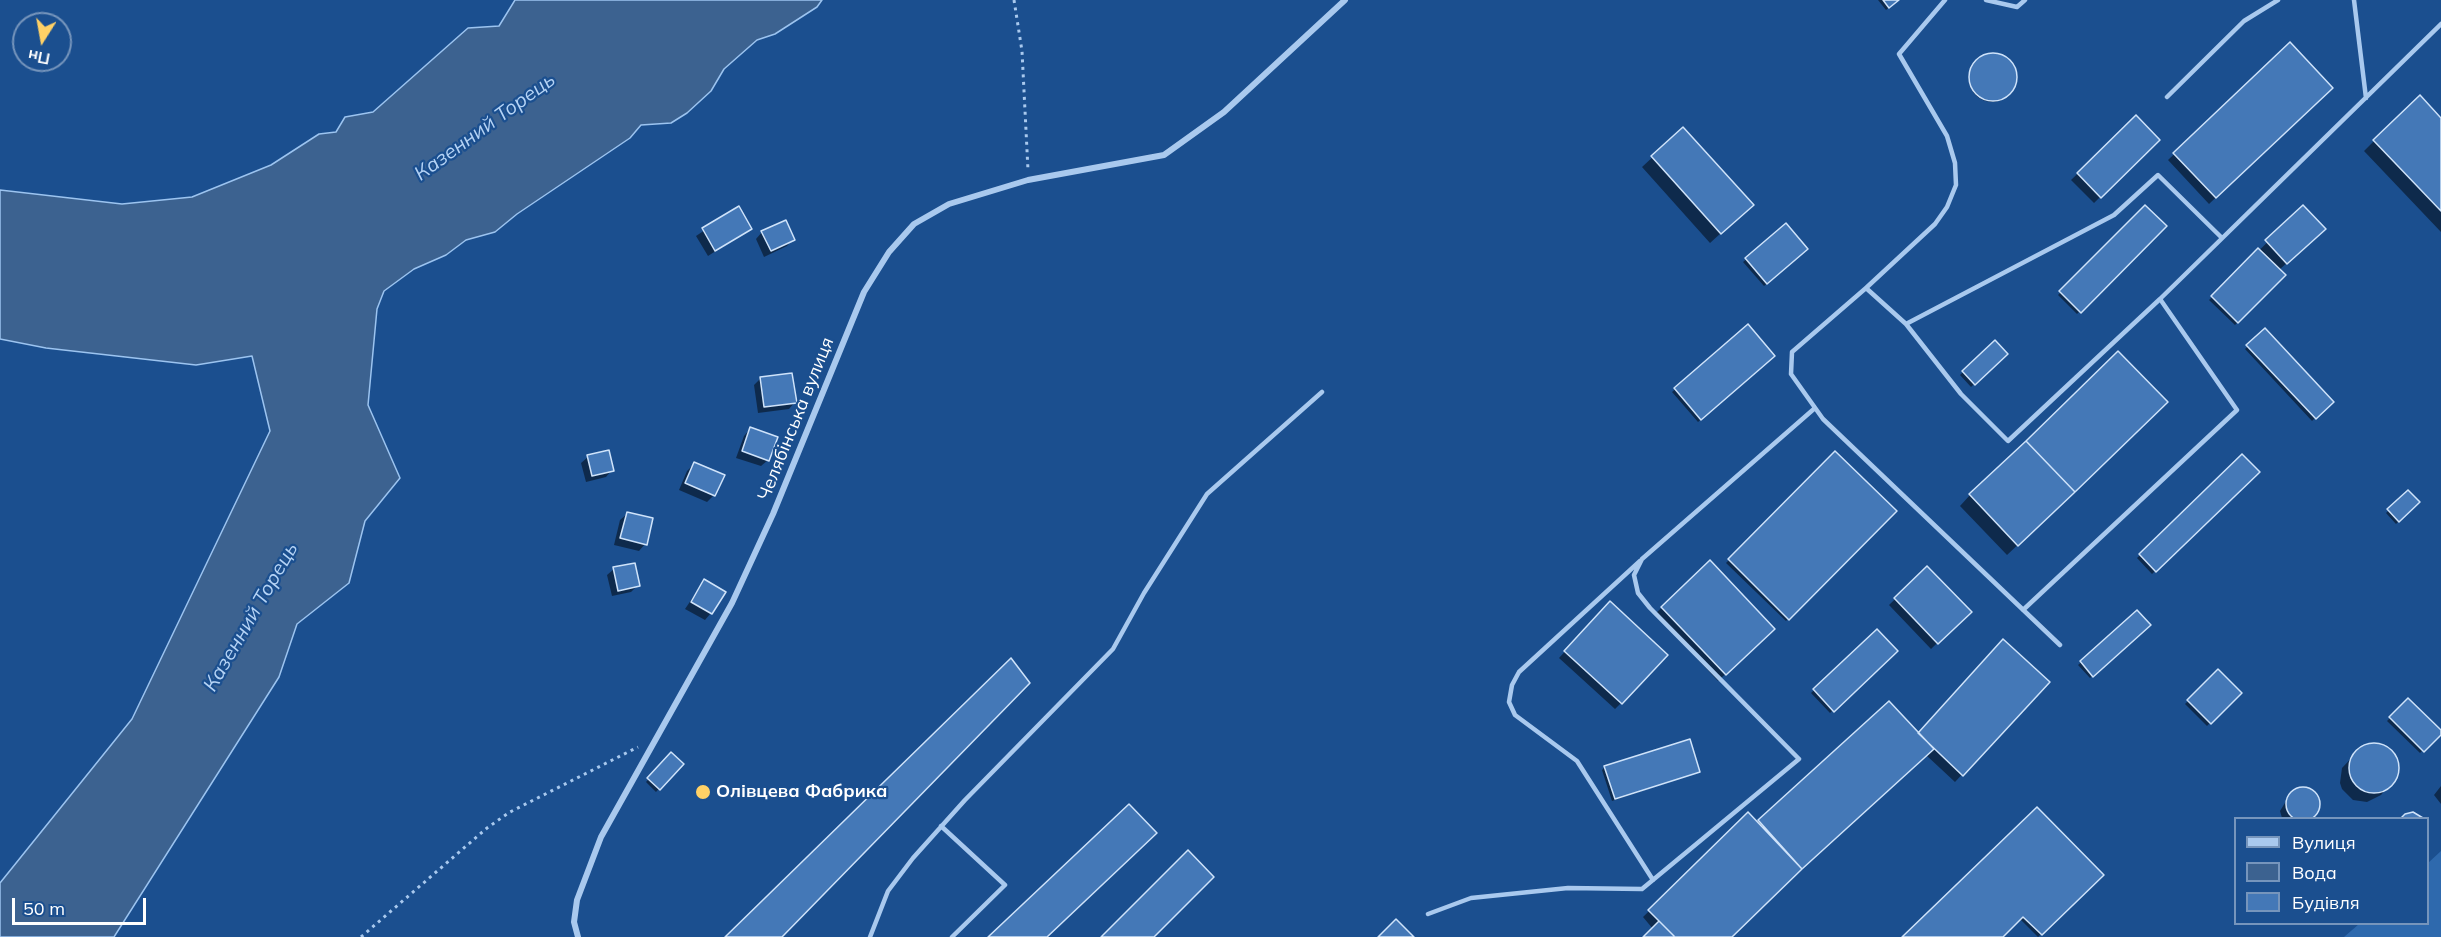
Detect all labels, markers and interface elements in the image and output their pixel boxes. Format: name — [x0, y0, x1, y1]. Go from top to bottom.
north arrow — [12, 12, 72, 72]
text: Пн — [26, 46, 52, 70]
water label: Казенний Торець — [410, 68, 560, 186]
street label: Челябінська вулиця — [753, 334, 839, 504]
water label: Казенний Торець — [199, 538, 303, 696]
place label: Олівцева Фабрика — [716, 781, 887, 803]
marker: Олівцева Фабрика — [694, 783, 712, 801]
legend — [2234, 817, 2429, 925]
text: Вулиця — [2292, 831, 2356, 854]
text: Вода — [2292, 861, 2337, 884]
scale bar — [15, 886, 148, 924]
text: Будівля — [2292, 891, 2360, 914]
text: 50 m — [23, 897, 65, 920]

